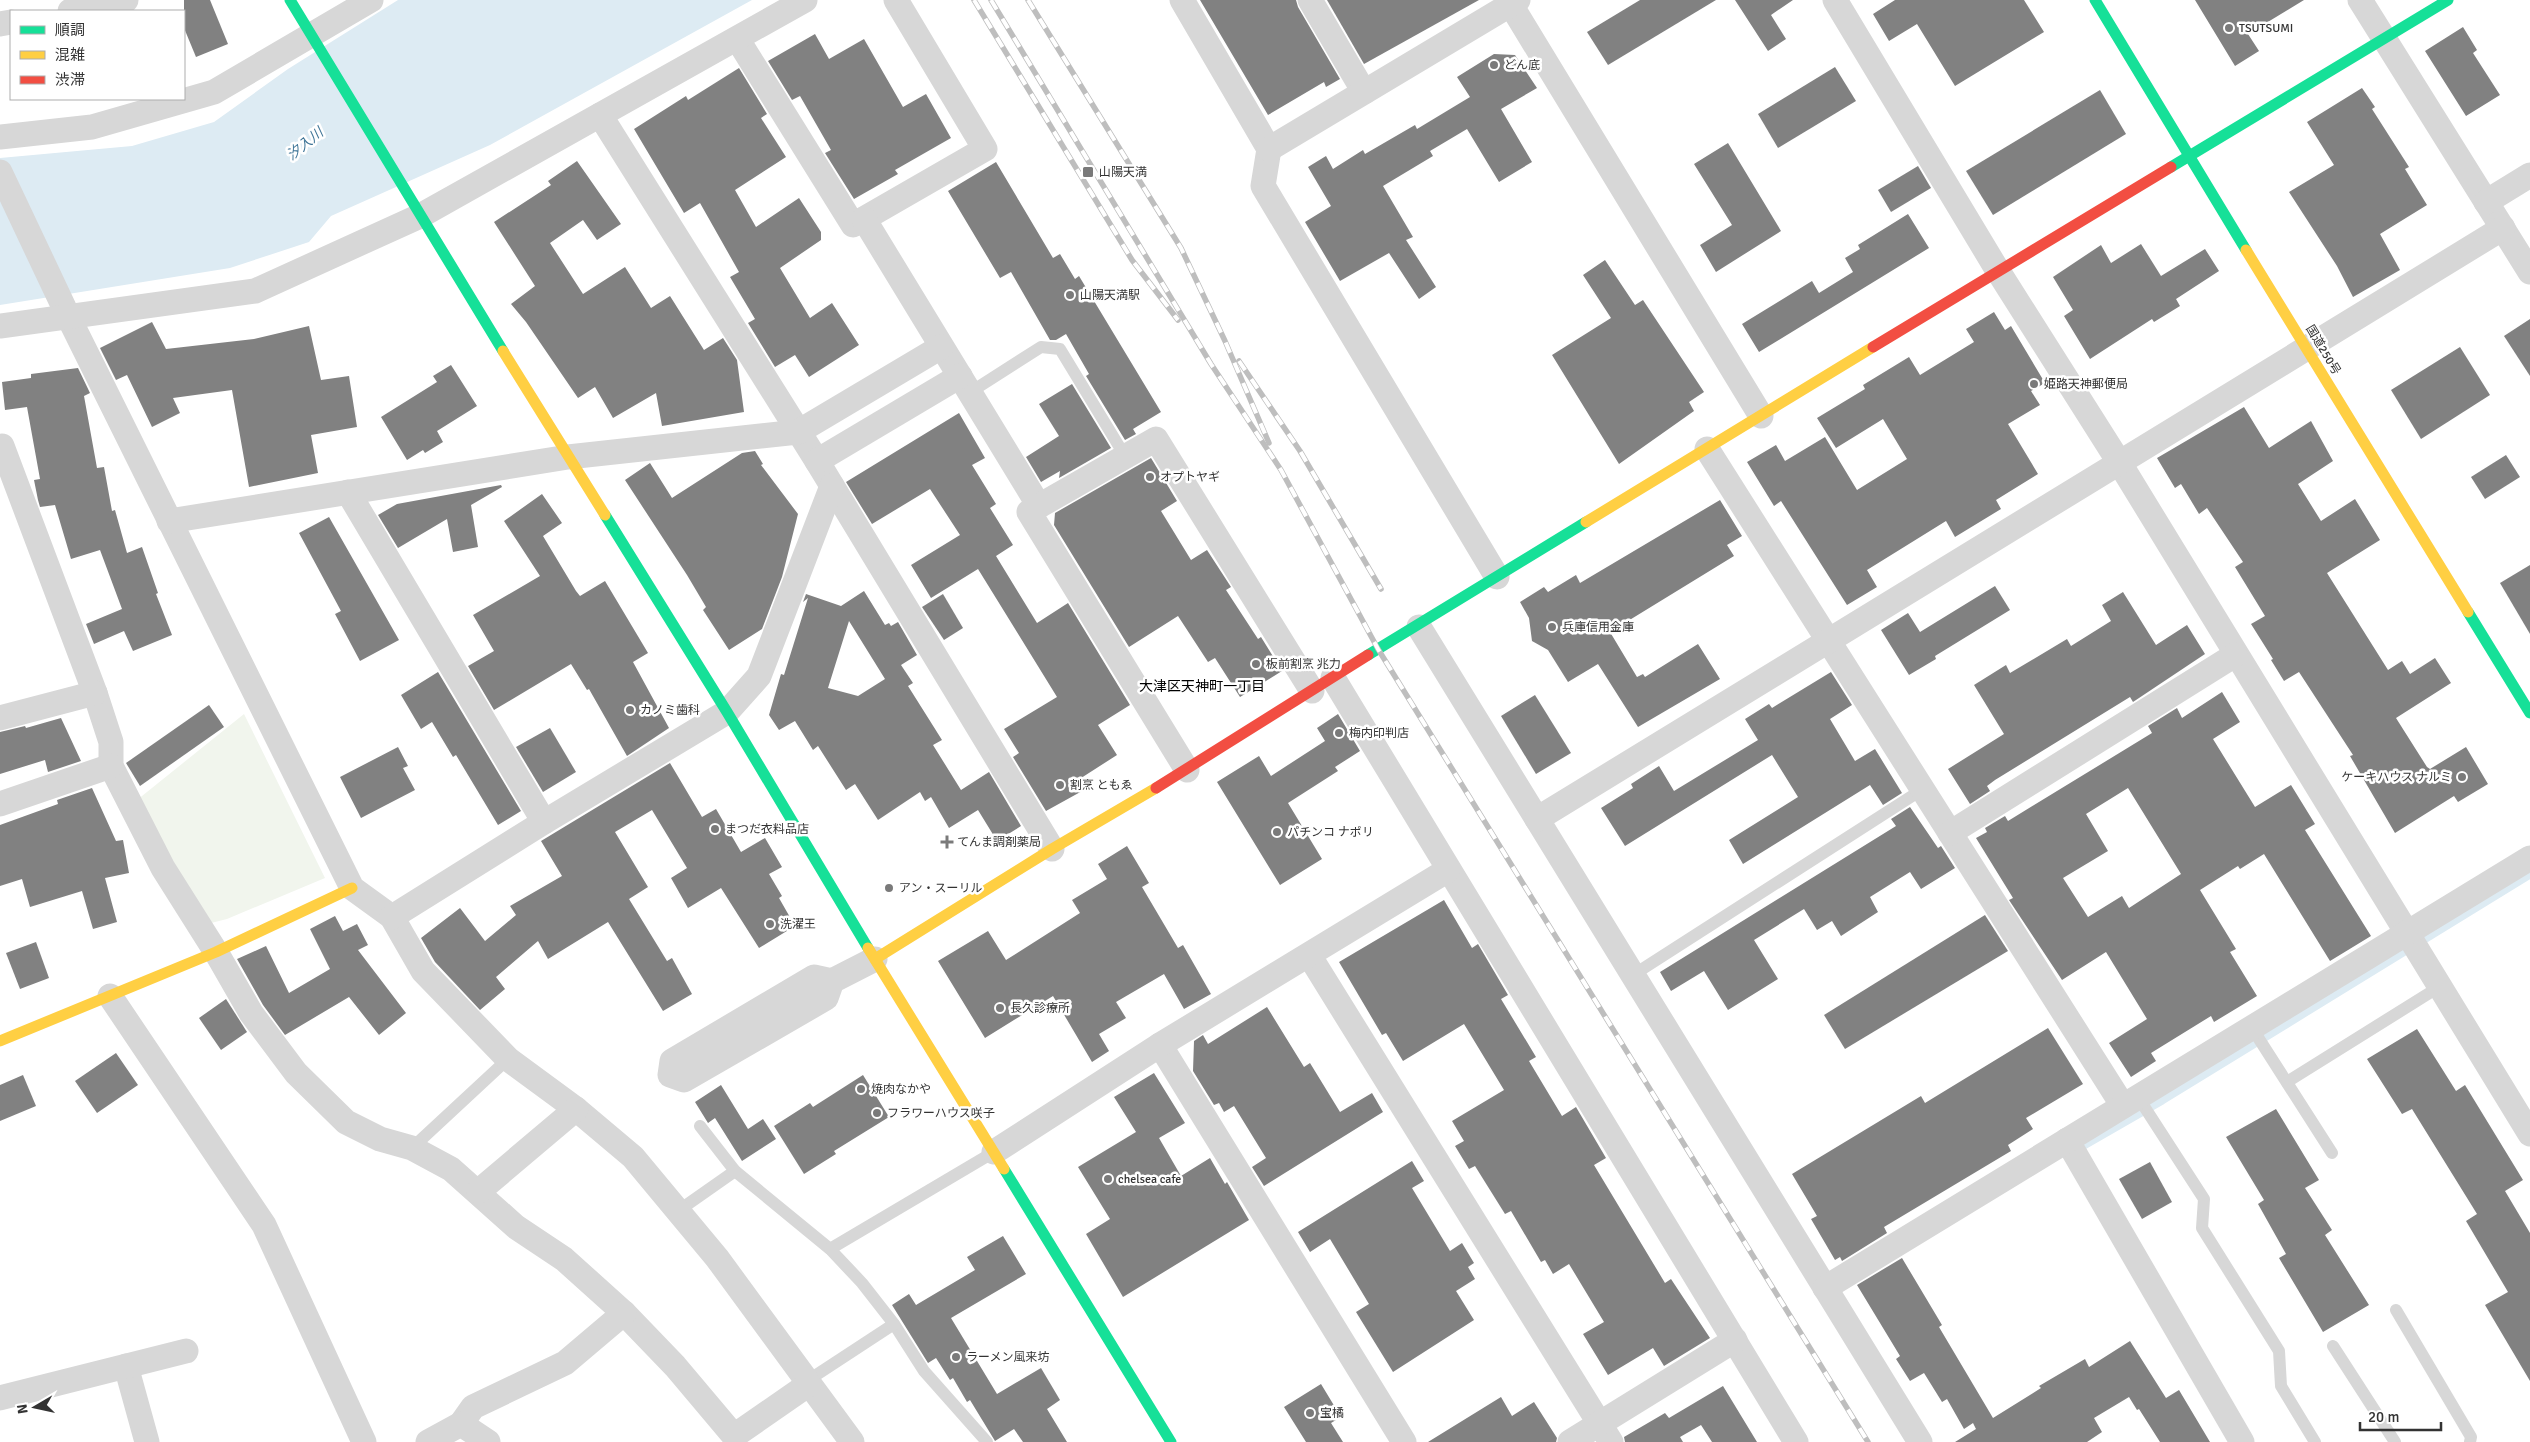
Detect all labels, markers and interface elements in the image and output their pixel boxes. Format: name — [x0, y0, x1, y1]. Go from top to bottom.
legend — [10, 10, 185, 100]
text: 順調 — [55, 21, 85, 39]
place label: TSUTSUMI — [2239, 21, 2293, 36]
marker: TSUTSUMI — [2223, 22, 2235, 34]
text: 混雑 — [55, 46, 85, 64]
place label: どん底 — [1504, 58, 1540, 73]
marker: どん底 — [1488, 59, 1500, 71]
text: 渋滞 — [55, 71, 85, 89]
water label: 汐入川 — [283, 123, 328, 164]
marker: 山陽天満 — [1081, 165, 1095, 179]
place label: 山陽天満 — [1099, 165, 1147, 180]
place label: 山陽天満駅 — [1080, 288, 1140, 303]
marker: 山陽天満駅 — [1064, 289, 1076, 301]
street label: 国道250号 — [2302, 322, 2344, 378]
place label: 姫路天神郵便局 — [2044, 377, 2128, 392]
marker: 姫路天神郵便局 — [2028, 378, 2040, 390]
place label: オプトヤギ — [1160, 470, 1220, 485]
marker: オプトヤギ — [1144, 471, 1156, 483]
place label: 兵庫信用金庫 — [1562, 620, 1634, 635]
marker: 兵庫信用金庫 — [1546, 621, 1558, 633]
place label: 板前割烹 兆力 — [1266, 657, 1341, 672]
marker: 板前割烹 兆力 — [1250, 658, 1262, 670]
district label: 大津区天神町一丁目 — [1139, 678, 1265, 695]
place label: カノミ歯科 — [640, 703, 700, 718]
marker: カノミ歯科 — [624, 704, 636, 716]
place label: 梅内印判店 — [1349, 726, 1409, 741]
marker: 梅内印判店 — [1333, 727, 1345, 739]
place label: ケーキハウス ナルミ — [2341, 770, 2452, 785]
marker: ケーキハウス ナルミ — [2456, 771, 2468, 783]
place label: 割烹 ともゑ — [1070, 778, 1133, 793]
marker: 割烹 ともゑ — [1054, 779, 1066, 791]
place label: まつだ衣料品店 — [725, 822, 809, 837]
marker: まつだ衣料品店 — [709, 823, 721, 835]
place label: パチンコ ナポリ — [1287, 825, 1374, 840]
marker: パチンコ ナポリ — [1271, 826, 1283, 838]
place label: てんま調剤薬局 — [957, 835, 1041, 850]
marker: てんま調剤薬局 — [941, 836, 953, 848]
place label: アン・スーリル — [899, 881, 983, 896]
marker: アン・スーリル — [883, 882, 895, 894]
place label: 洗濯王 — [780, 917, 816, 932]
marker: 洗濯王 — [764, 918, 776, 930]
place label: 長久診療所 — [1010, 1001, 1070, 1016]
marker: 長久診療所 — [994, 1002, 1006, 1014]
place label: 焼肉なかや — [871, 1082, 931, 1097]
marker: 焼肉なかや — [855, 1083, 867, 1095]
place label: フラワーハウス咲子 — [887, 1106, 995, 1121]
marker: フラワーハウス咲子 — [871, 1107, 883, 1119]
place label: chelsea cafe — [1118, 1172, 1181, 1187]
marker: chelsea cafe — [1102, 1173, 1114, 1185]
place label: ラーメン風来坊 — [966, 1350, 1050, 1365]
marker: ラーメン風来坊 — [950, 1351, 962, 1363]
north arrow — [10, 1382, 60, 1432]
scale bar — [2360, 1400, 2441, 1432]
text: N — [13, 1403, 32, 1415]
place label: 宝橘 — [1320, 1406, 1344, 1421]
marker: 宝橘 — [1304, 1407, 1316, 1419]
text: 20 m — [2368, 1408, 2399, 1426]

